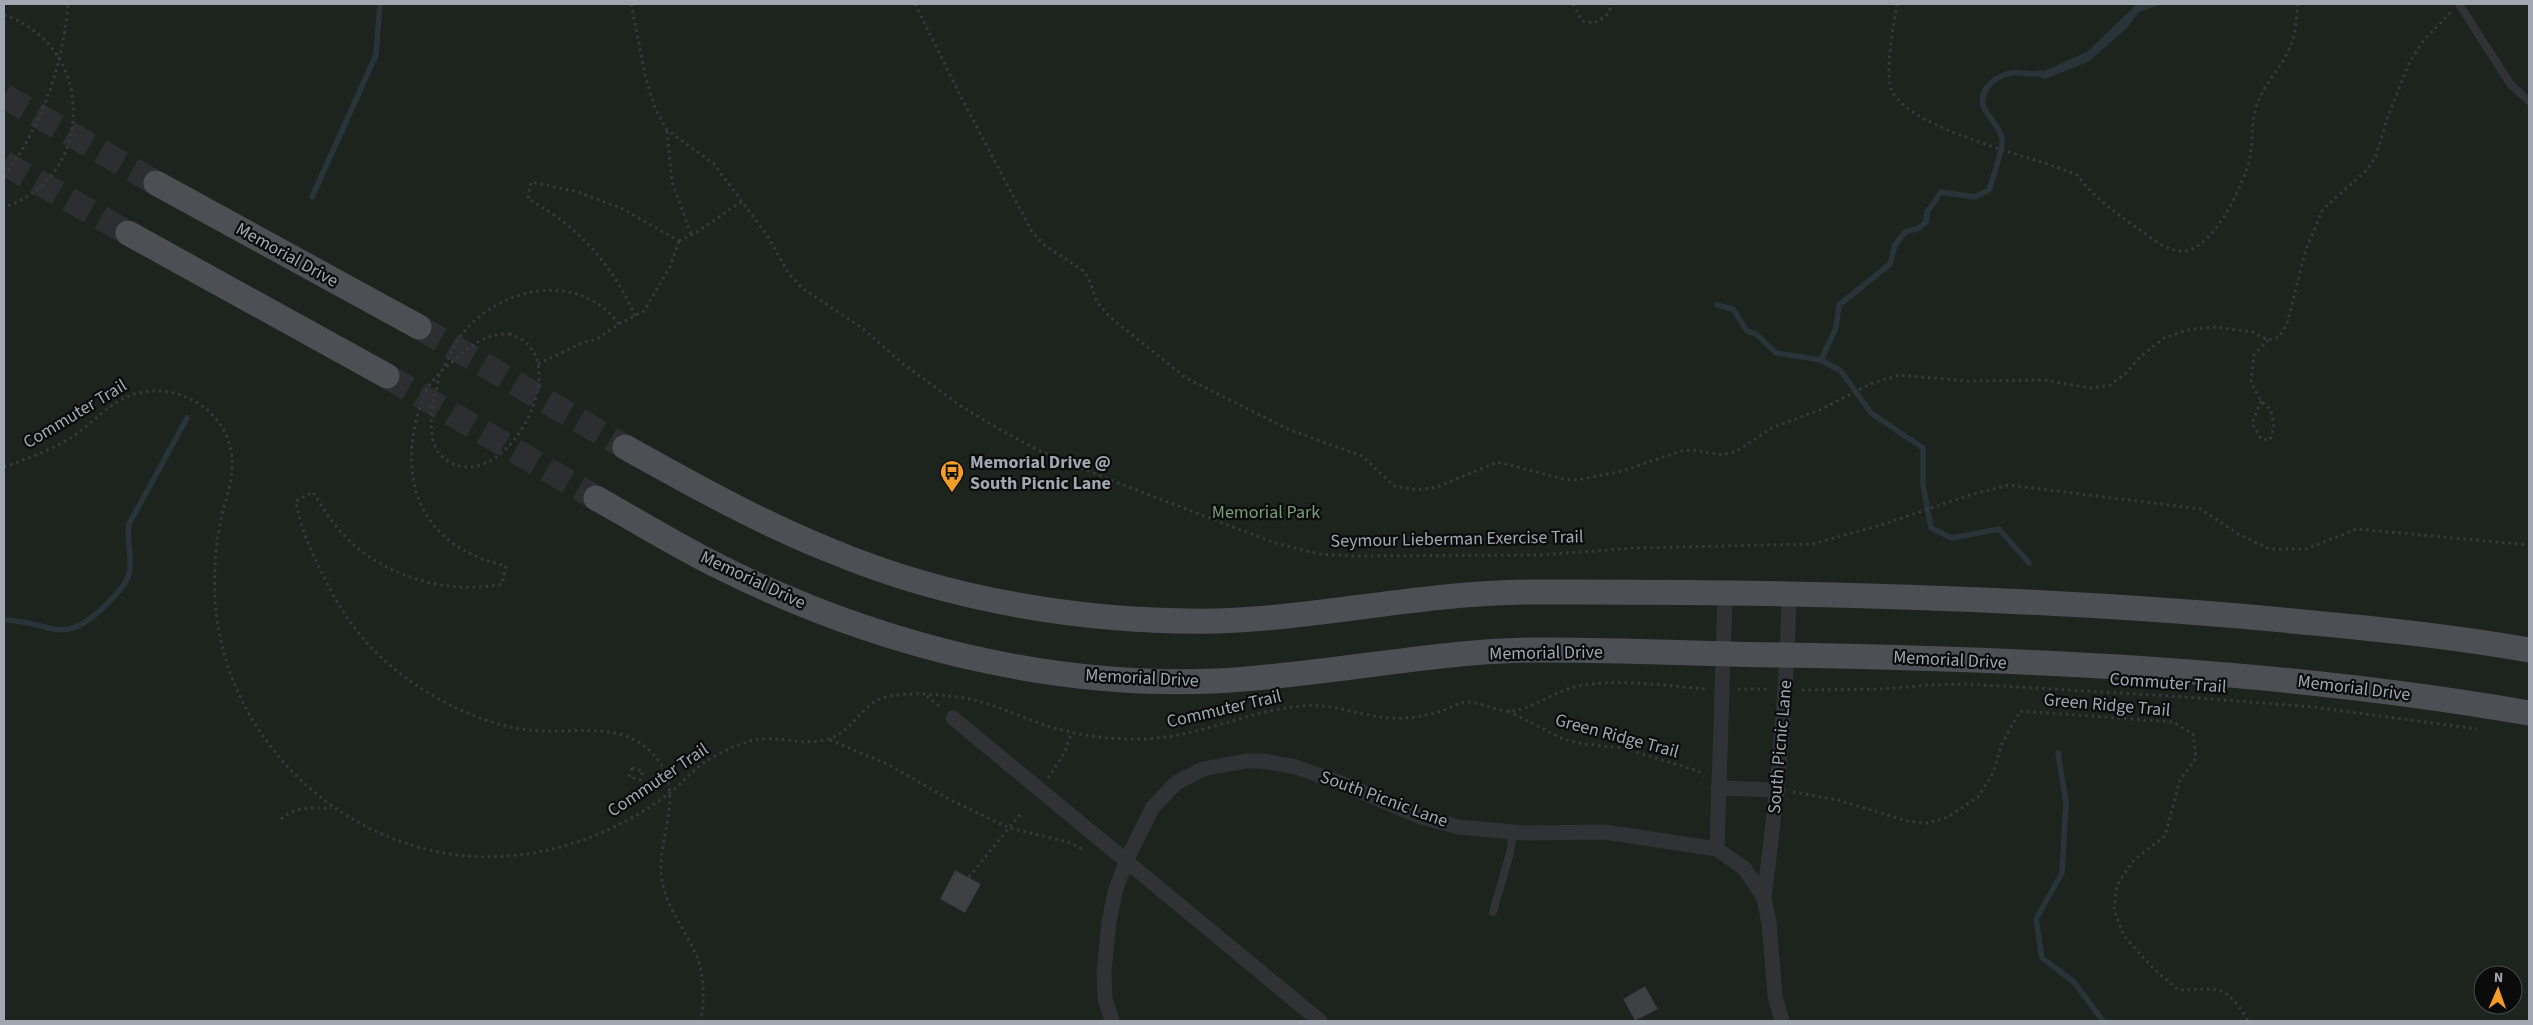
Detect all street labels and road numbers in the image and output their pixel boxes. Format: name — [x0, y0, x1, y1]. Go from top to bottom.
street label: Memorial Drive — [231, 217, 343, 294]
street label: Commuter Trail — [18, 373, 132, 455]
street label: Seymour Lieberman Exercise Trail — [1330, 524, 1584, 554]
street label: Memorial Drive — [696, 545, 810, 615]
street label: Memorial Drive — [1489, 640, 1603, 666]
street label: Memorial Drive — [1893, 645, 2007, 675]
street label: Memorial Drive — [1085, 663, 1199, 693]
street label: Commuter Trail — [2109, 666, 2227, 700]
street label: Memorial Drive — [2296, 669, 2412, 707]
street label: South Picnic Lane — [1762, 679, 1798, 815]
street label: Commuter Trail — [1164, 684, 1284, 734]
street label: Green Ridge Trail — [2043, 687, 2171, 723]
street label: Green Ridge Trail — [1552, 707, 1682, 765]
street label: Commuter Trail — [603, 737, 713, 823]
street label: South Picnic Lane — [1317, 764, 1451, 834]

